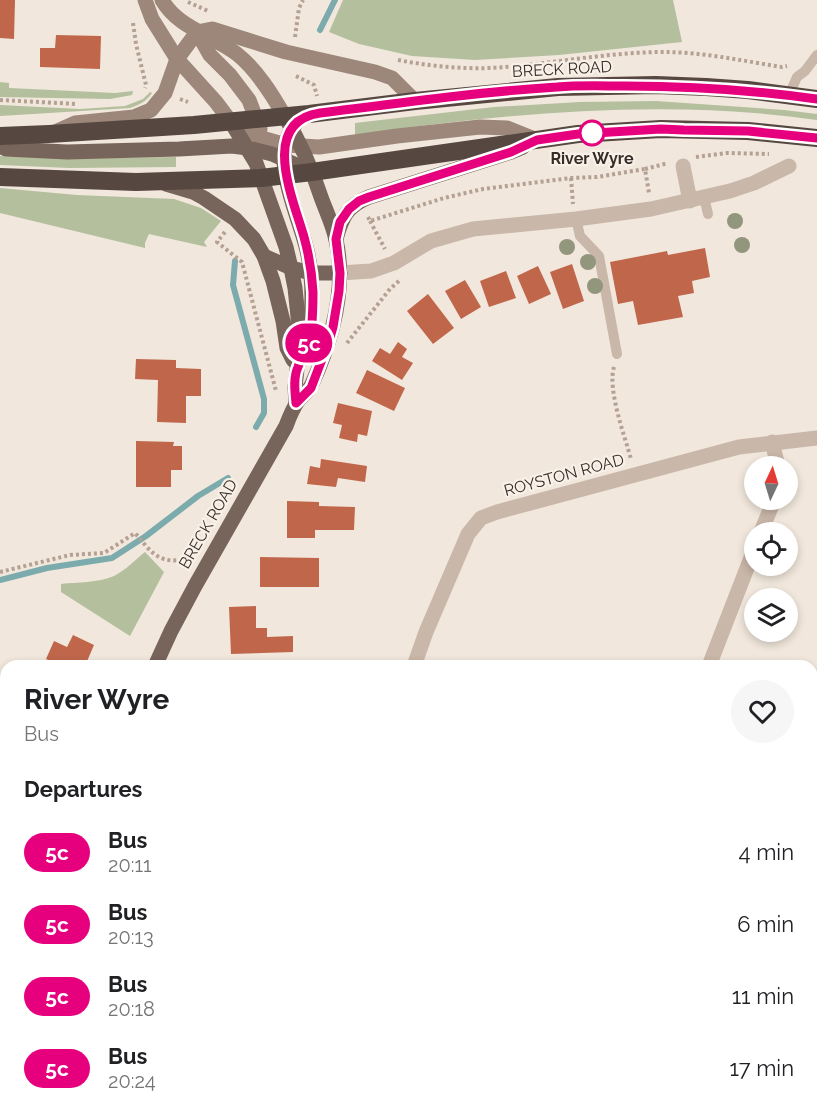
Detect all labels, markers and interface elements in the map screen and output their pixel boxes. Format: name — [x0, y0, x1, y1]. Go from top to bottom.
street label: BRECK ROAD — [512, 57, 612, 81]
marker: River Wyre — [579, 120, 605, 146]
place label: River Wyre — [550, 149, 634, 168]
line badge: 5c — [282, 324, 336, 362]
text: 5c — [297, 331, 321, 356]
street label: ROYSTON ROAD — [502, 450, 626, 500]
north arrow — [744, 456, 798, 510]
map controls — [744, 456, 798, 642]
street label: BRECK ROAD — [175, 476, 241, 572]
button: locate — [744, 522, 798, 576]
button: layers — [744, 588, 798, 642]
button: heart — [731, 680, 794, 743]
text: River Wyre — [24, 683, 169, 716]
text: Bus — [24, 722, 59, 746]
text: Departures — [24, 776, 142, 802]
text: Bus — [108, 827, 147, 853]
text: 4 min — [739, 839, 794, 865]
text: 5c — [45, 840, 69, 865]
text: 20:11 — [108, 853, 152, 877]
text: Bus — [108, 899, 147, 925]
text: 6 min — [737, 911, 794, 937]
text: 5c — [45, 912, 69, 937]
text: 20:13 — [108, 925, 154, 949]
text: Bus — [108, 971, 147, 997]
text: 11 min — [732, 983, 794, 1009]
text: 5c — [45, 984, 69, 1009]
text: 20:18 — [108, 997, 155, 1021]
text: Bus — [108, 1043, 147, 1069]
text: 17 min — [729, 1055, 794, 1081]
text: 5c — [45, 1056, 69, 1081]
text: 20:24 — [108, 1069, 156, 1093]

